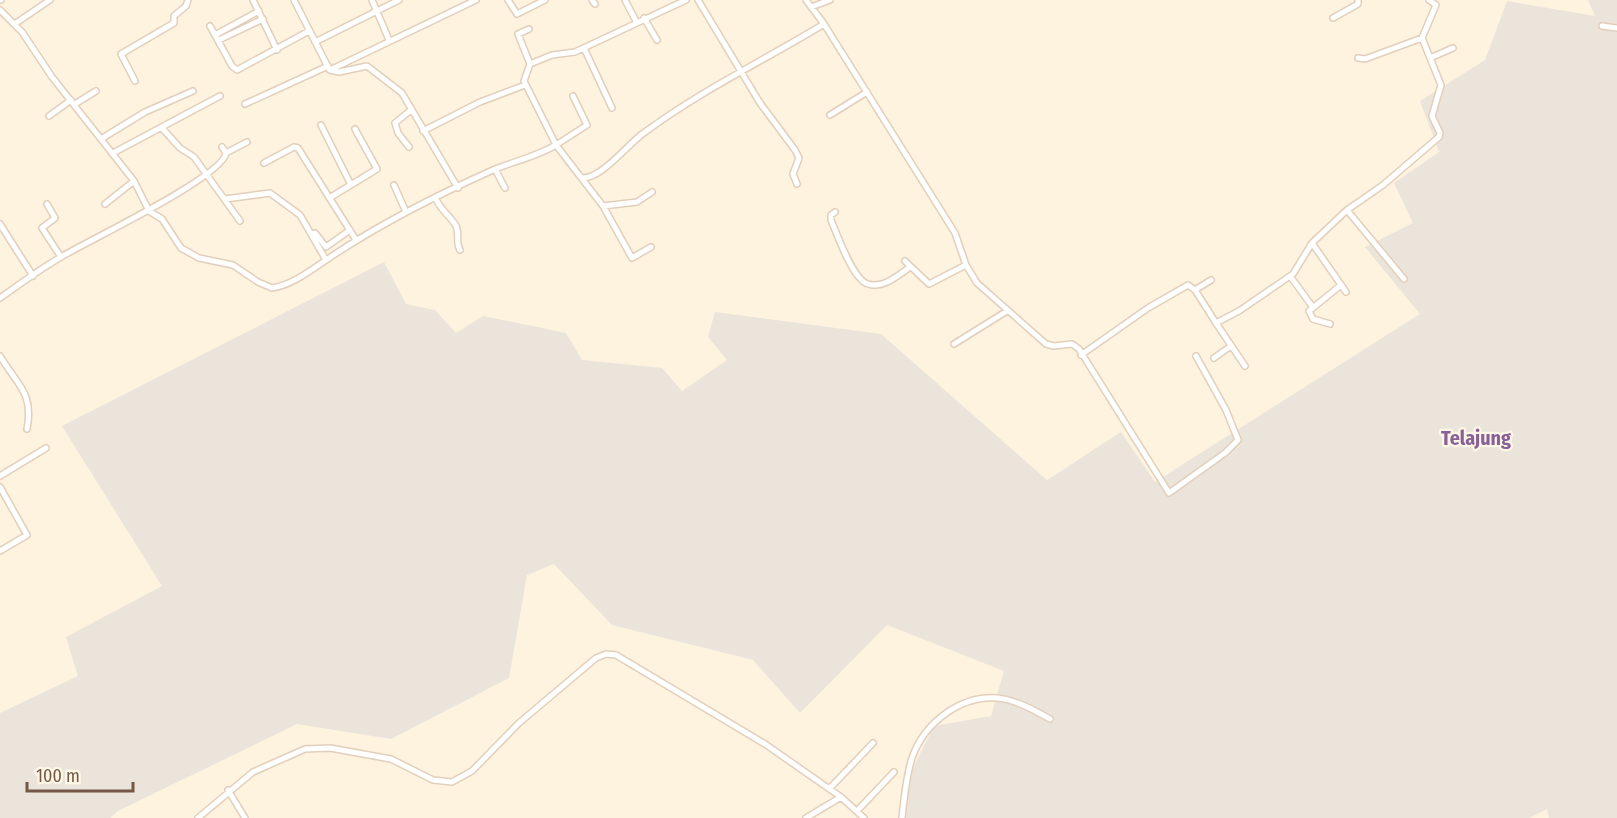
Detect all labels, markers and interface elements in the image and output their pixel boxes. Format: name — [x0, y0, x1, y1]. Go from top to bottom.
district label: Telajung — [1441, 426, 1511, 450]
scale bar — [27, 755, 134, 793]
text: 100 m — [36, 765, 80, 787]

